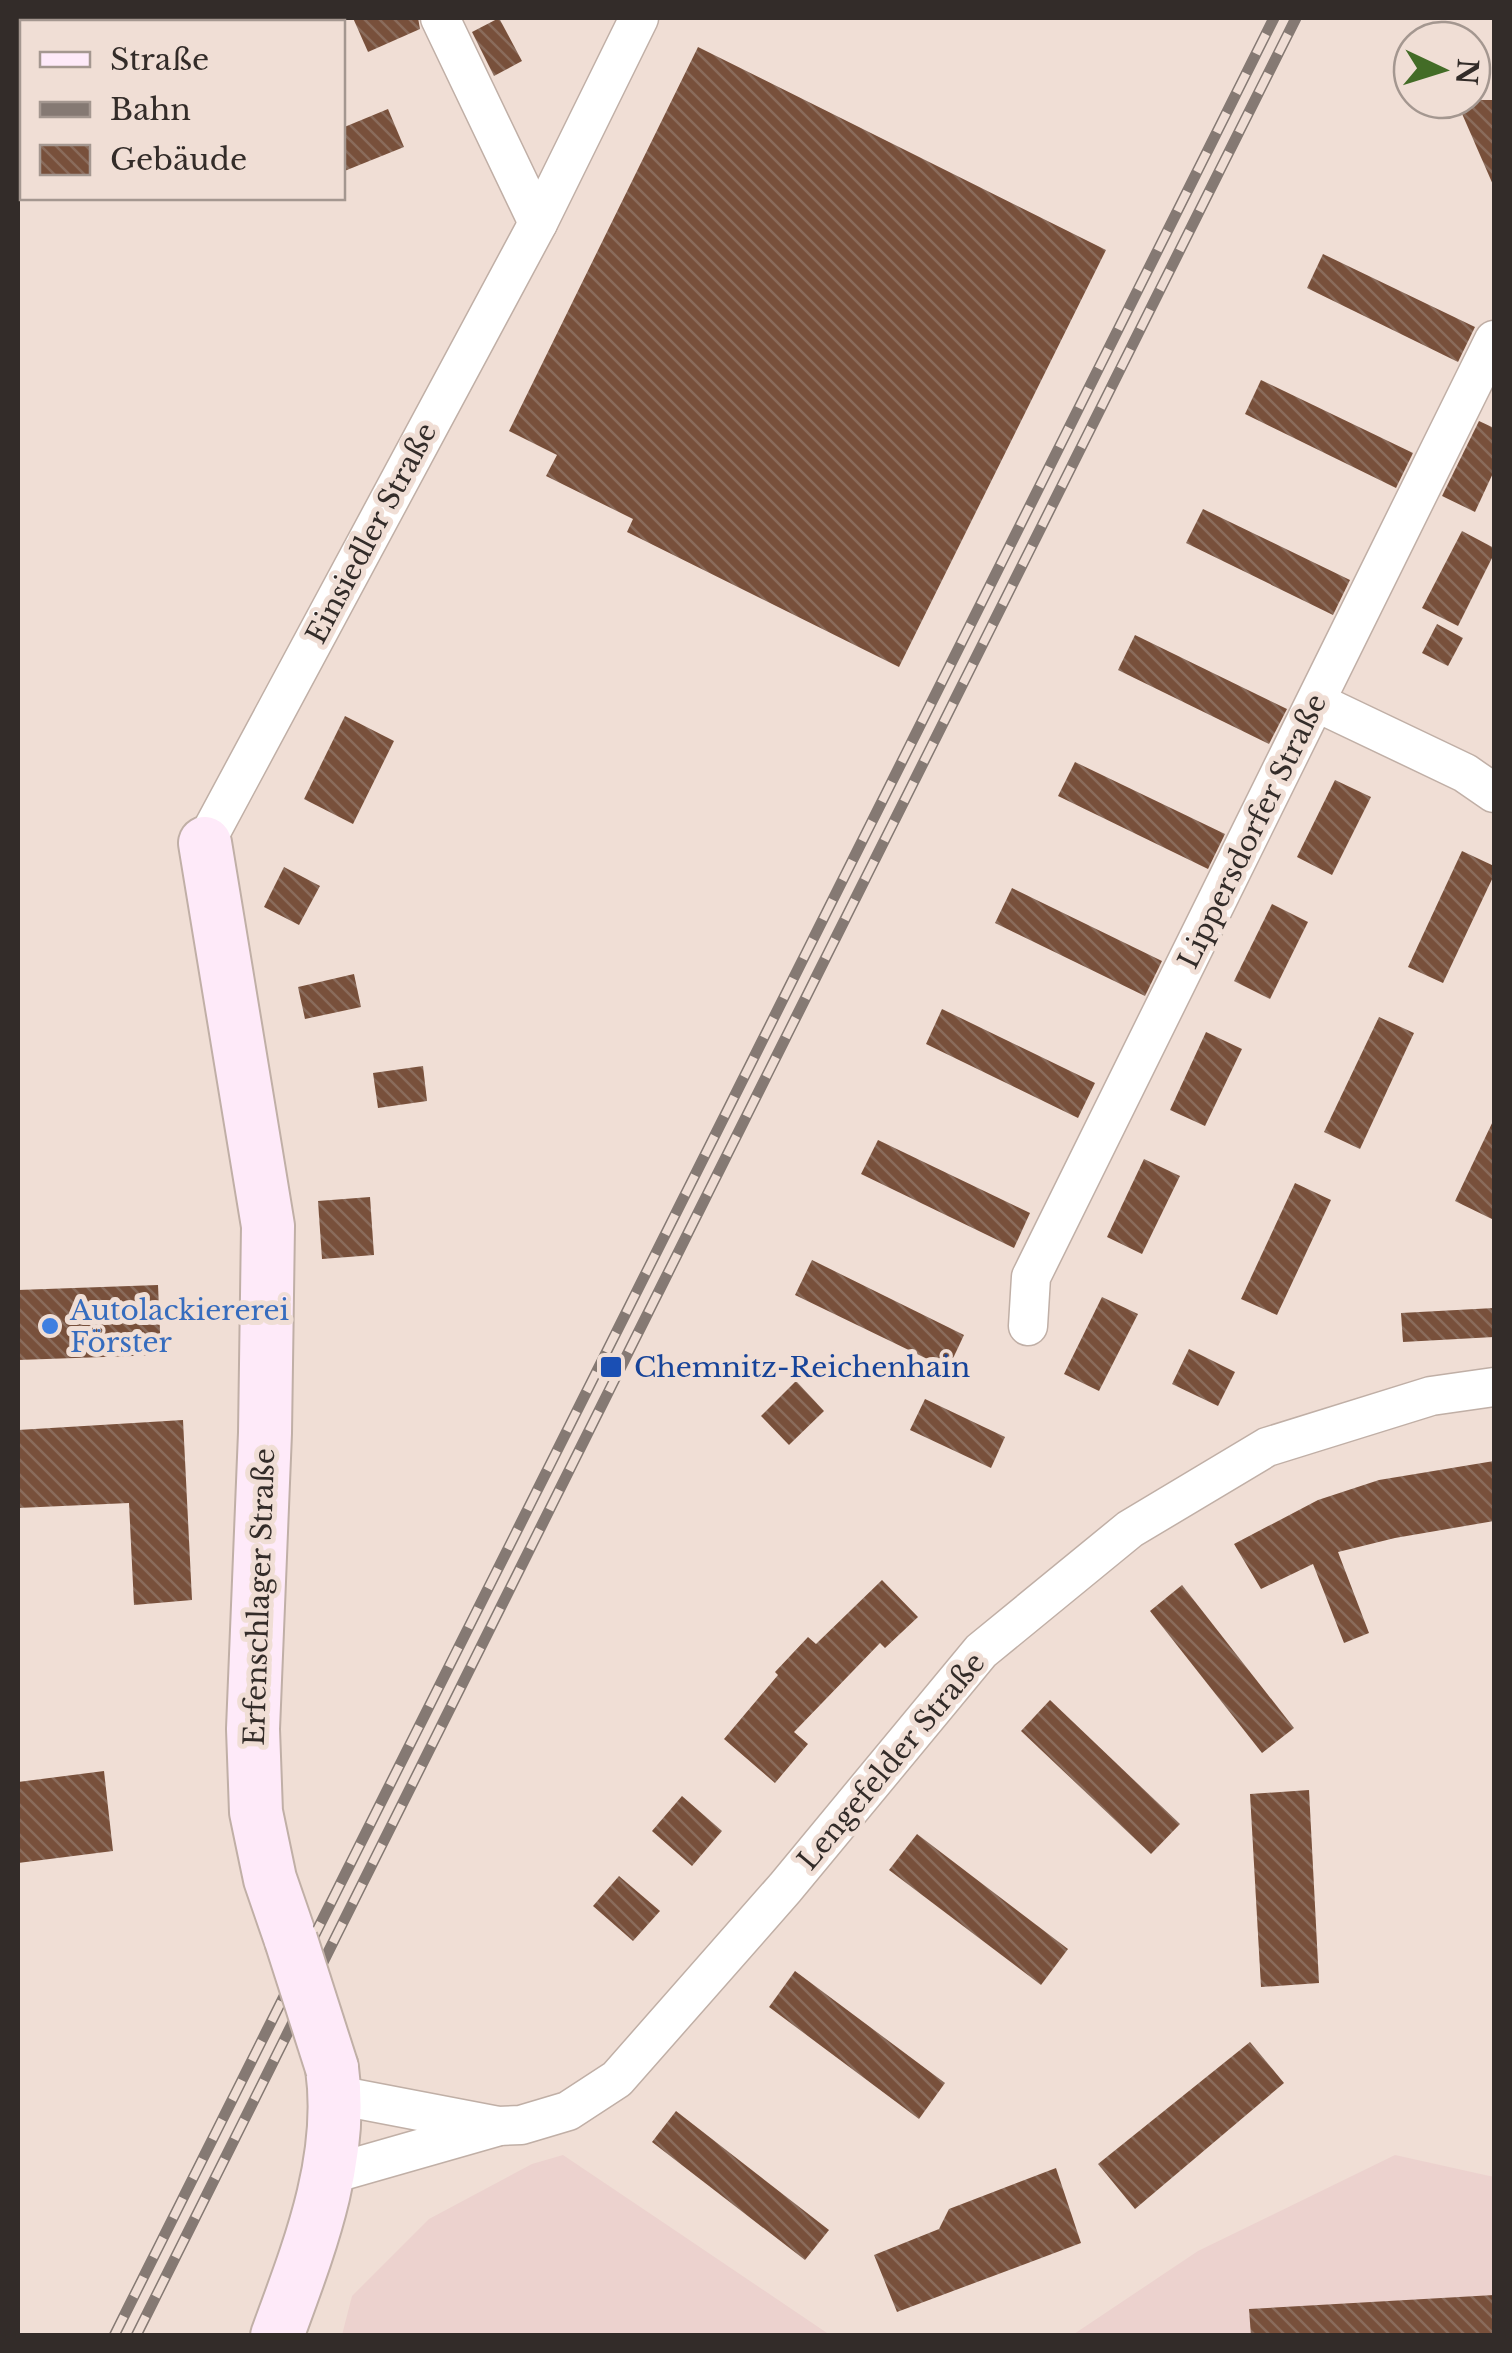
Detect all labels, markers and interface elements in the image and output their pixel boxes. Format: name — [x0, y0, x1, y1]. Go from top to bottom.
legend — [20, 20, 345, 200]
north arrow — [1392, 20, 1492, 120]
text: Straße — [110, 41, 209, 78]
text: N — [1448, 57, 1485, 86]
text: Bahn — [110, 91, 191, 128]
text: Gebäude — [110, 141, 247, 178]
street label: Einsiedler Straße — [299, 417, 444, 649]
street label: Lippersdorfer Straße — [1171, 688, 1334, 974]
place label: Autolackiererei Förster — [69, 1293, 289, 1360]
marker: Autolackiererei Förster — [39, 1315, 61, 1337]
place label: Chemnitz-Reichenhain — [634, 1350, 970, 1385]
marker: Chemnitz-Reichenhain — [598, 1354, 624, 1380]
street label: Erfenschlager Straße — [237, 1448, 282, 1746]
street label: Lengefelder Straße — [790, 1646, 992, 1877]

